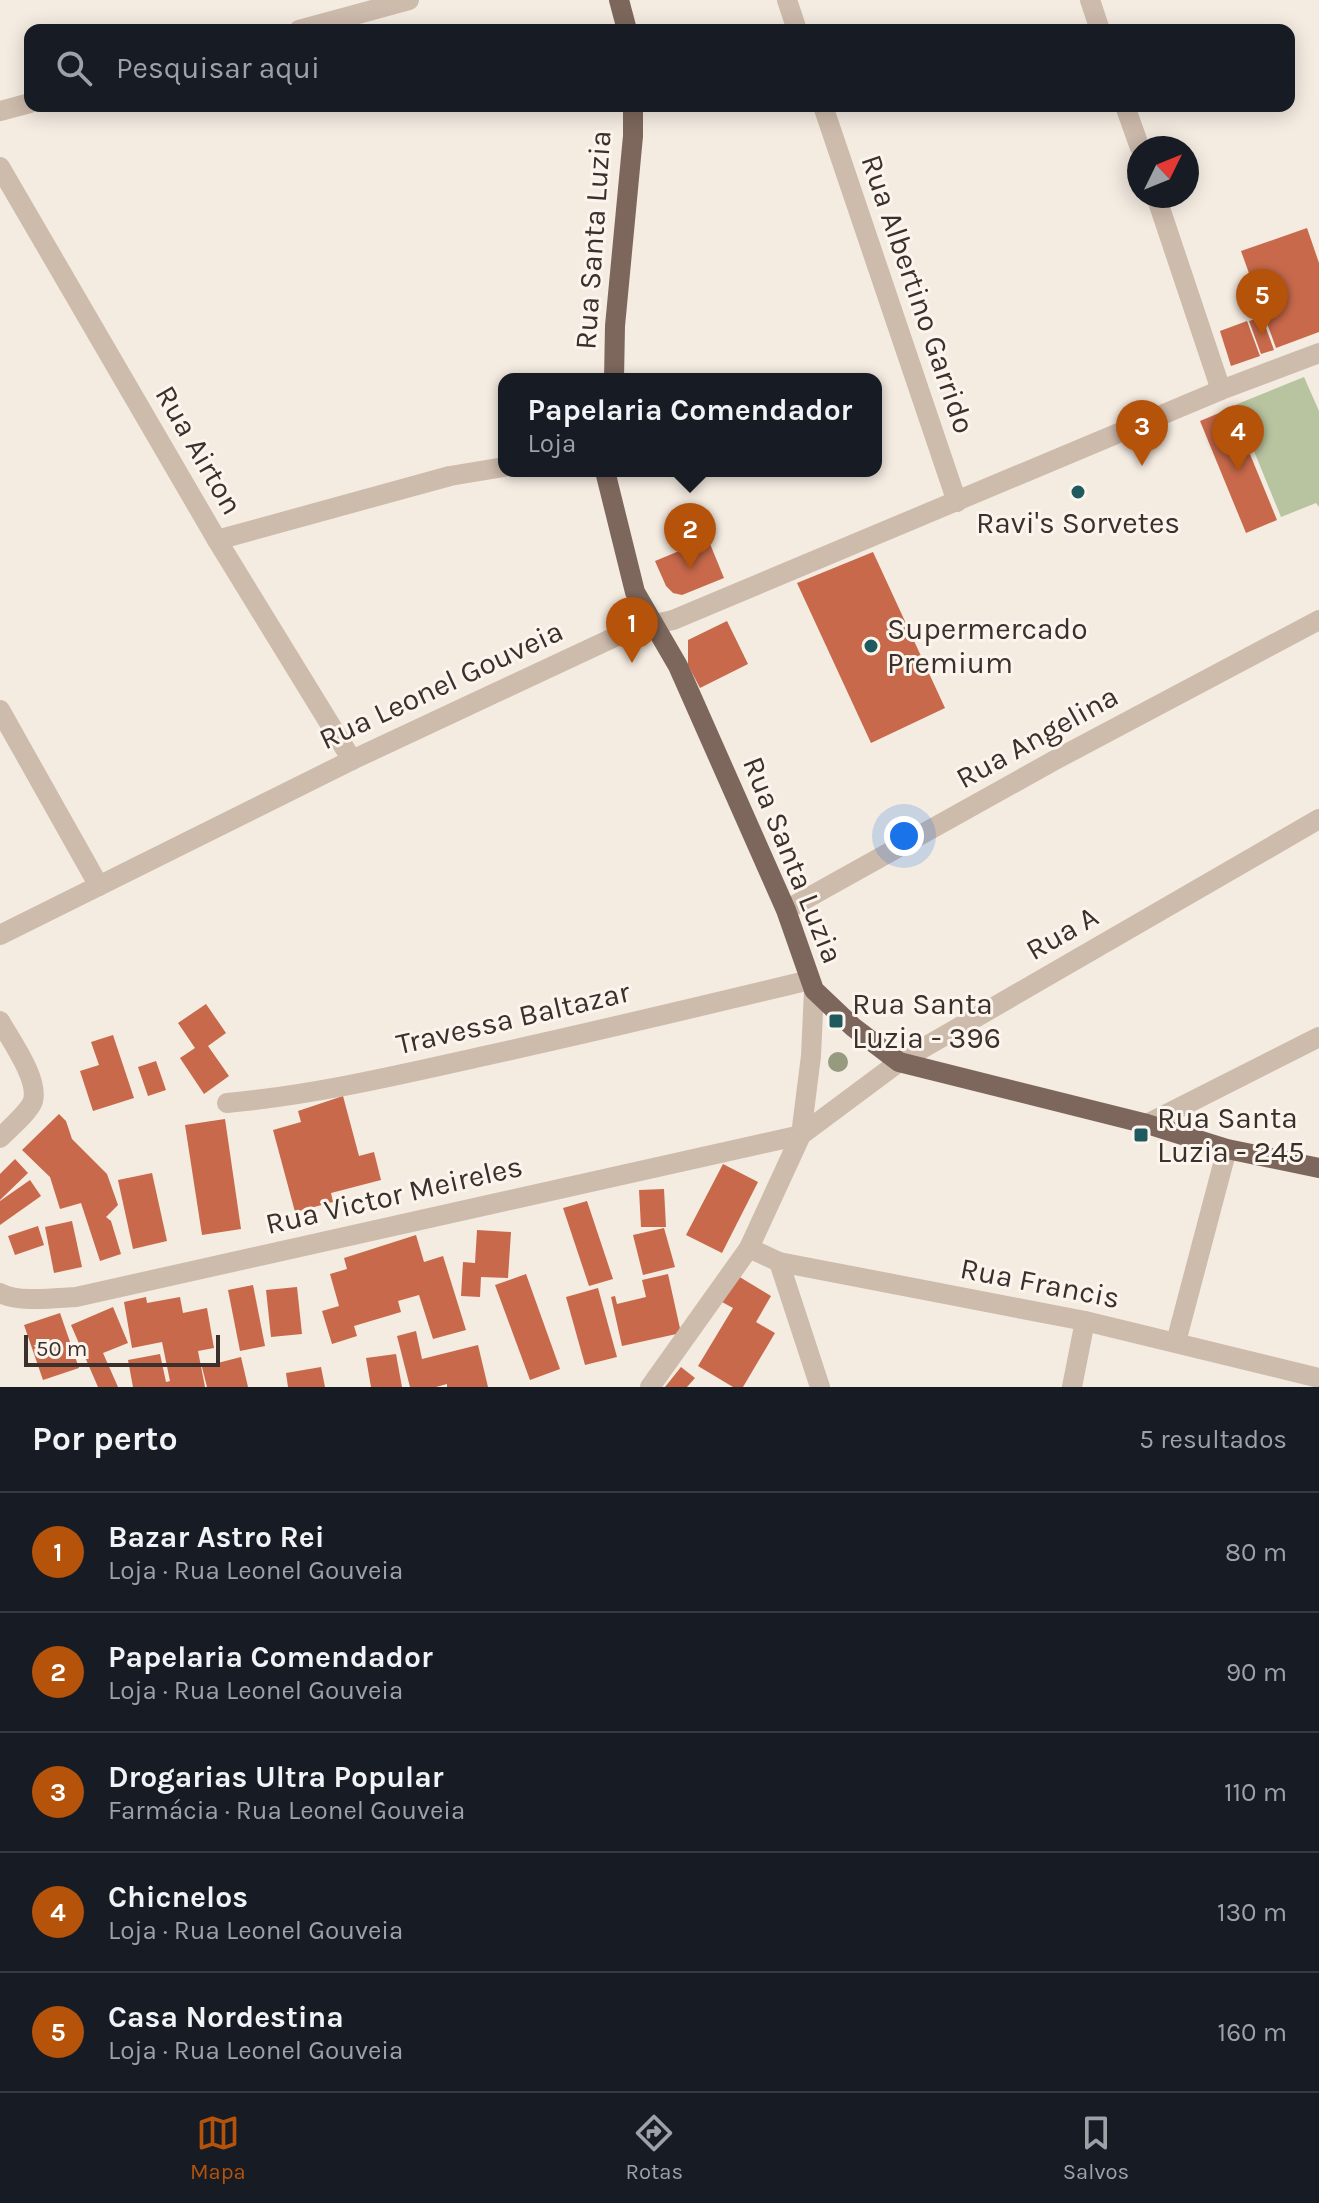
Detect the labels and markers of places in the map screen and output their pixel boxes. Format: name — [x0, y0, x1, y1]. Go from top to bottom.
pin: 5 — [1236, 269, 1288, 335]
pin: 3 — [1116, 400, 1168, 466]
pin: 4 — [1212, 405, 1264, 471]
marker: Ravi's Sorvetes — [1069, 483, 1087, 501]
pin: 2 — [664, 503, 716, 569]
place label: Ravi's Sorvetes — [976, 505, 1180, 541]
pin: 1 — [606, 597, 658, 663]
place label: Supermercado Premium — [887, 611, 1088, 681]
marker: Supermercado Premium — [862, 637, 880, 655]
place label: Rua Santa Luzia - 396 — [852, 986, 1001, 1056]
marker: Rua Santa Luzia - 396 — [827, 1012, 845, 1030]
place label: Rua Santa Luzia - 245 — [1157, 1100, 1305, 1170]
marker: Rua Santa Luzia - 245 — [1132, 1126, 1150, 1144]

